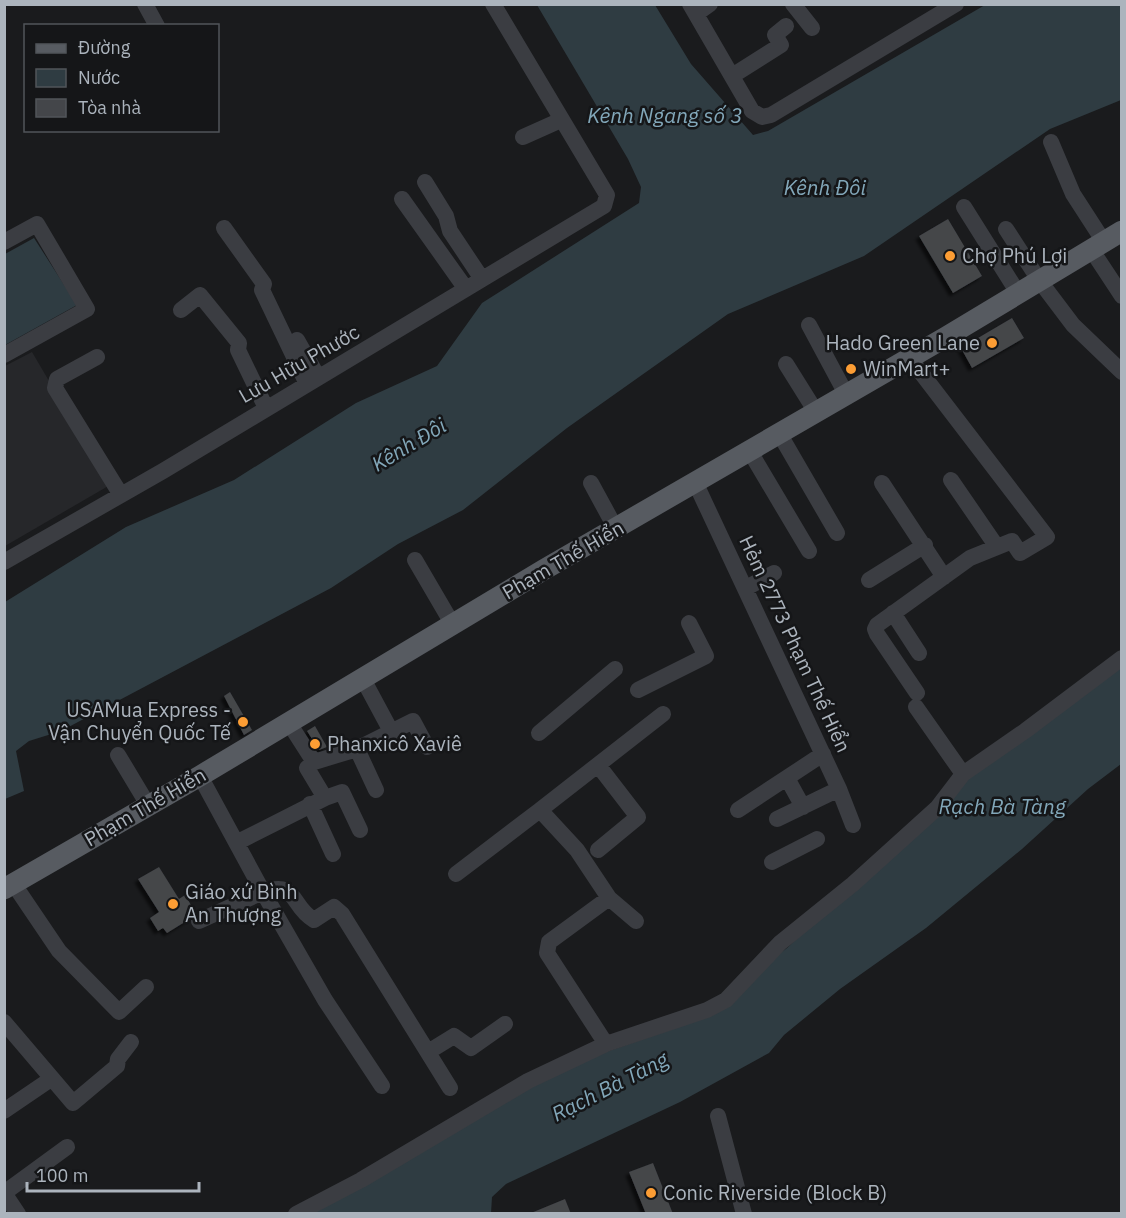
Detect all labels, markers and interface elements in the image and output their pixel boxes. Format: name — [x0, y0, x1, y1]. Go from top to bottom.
legend — [24, 24, 219, 132]
text: Đường — [78, 36, 131, 59]
text: Nước — [78, 66, 120, 89]
text: Tòa nhà — [78, 96, 142, 119]
water label: Kênh Ngang số 3 — [587, 101, 743, 129]
water label: Kênh Đôi — [784, 173, 867, 201]
place label: Chợ Phú Lợi — [962, 242, 1067, 269]
marker: Chợ Phú Lợi — [943, 249, 957, 263]
street label: Lưu Hữu Phước — [234, 318, 364, 409]
place label: Hado Green Lane — [825, 329, 980, 356]
marker: Hado Green Lane — [985, 336, 999, 350]
place label: WinMart+ — [863, 355, 951, 382]
marker: WinMart+ — [844, 362, 858, 376]
water label: Kênh Đôi — [366, 411, 451, 477]
street label: Phạm Thế Hiển — [497, 514, 629, 605]
street label: Hẻm 2773 Phạm Thế Hiển — [733, 531, 858, 757]
place label: USAMua Express - Vận Chuyển Quốc Tế — [48, 696, 231, 746]
marker: USAMua Express - Vận Chuyển Quốc Tế — [236, 715, 250, 729]
place label: Phanxicô Xaviê — [327, 730, 462, 757]
marker: Phanxicô Xaviê — [308, 737, 322, 751]
street label: Phạm Thế Hiển — [79, 761, 211, 852]
water label: Rạch Bà Tàng — [938, 792, 1067, 820]
place label: Giáo xứ Bình An Thượng — [185, 878, 298, 928]
marker: Giáo xứ Bình An Thượng — [166, 897, 180, 911]
water label: Rạch Bà Tàng — [547, 1044, 674, 1127]
scale bar — [27, 1155, 200, 1193]
text: 100 m — [36, 1164, 88, 1187]
place label: Conic Riverside (Block B) — [663, 1179, 887, 1206]
marker: Conic Riverside (Block B) — [644, 1186, 658, 1200]

